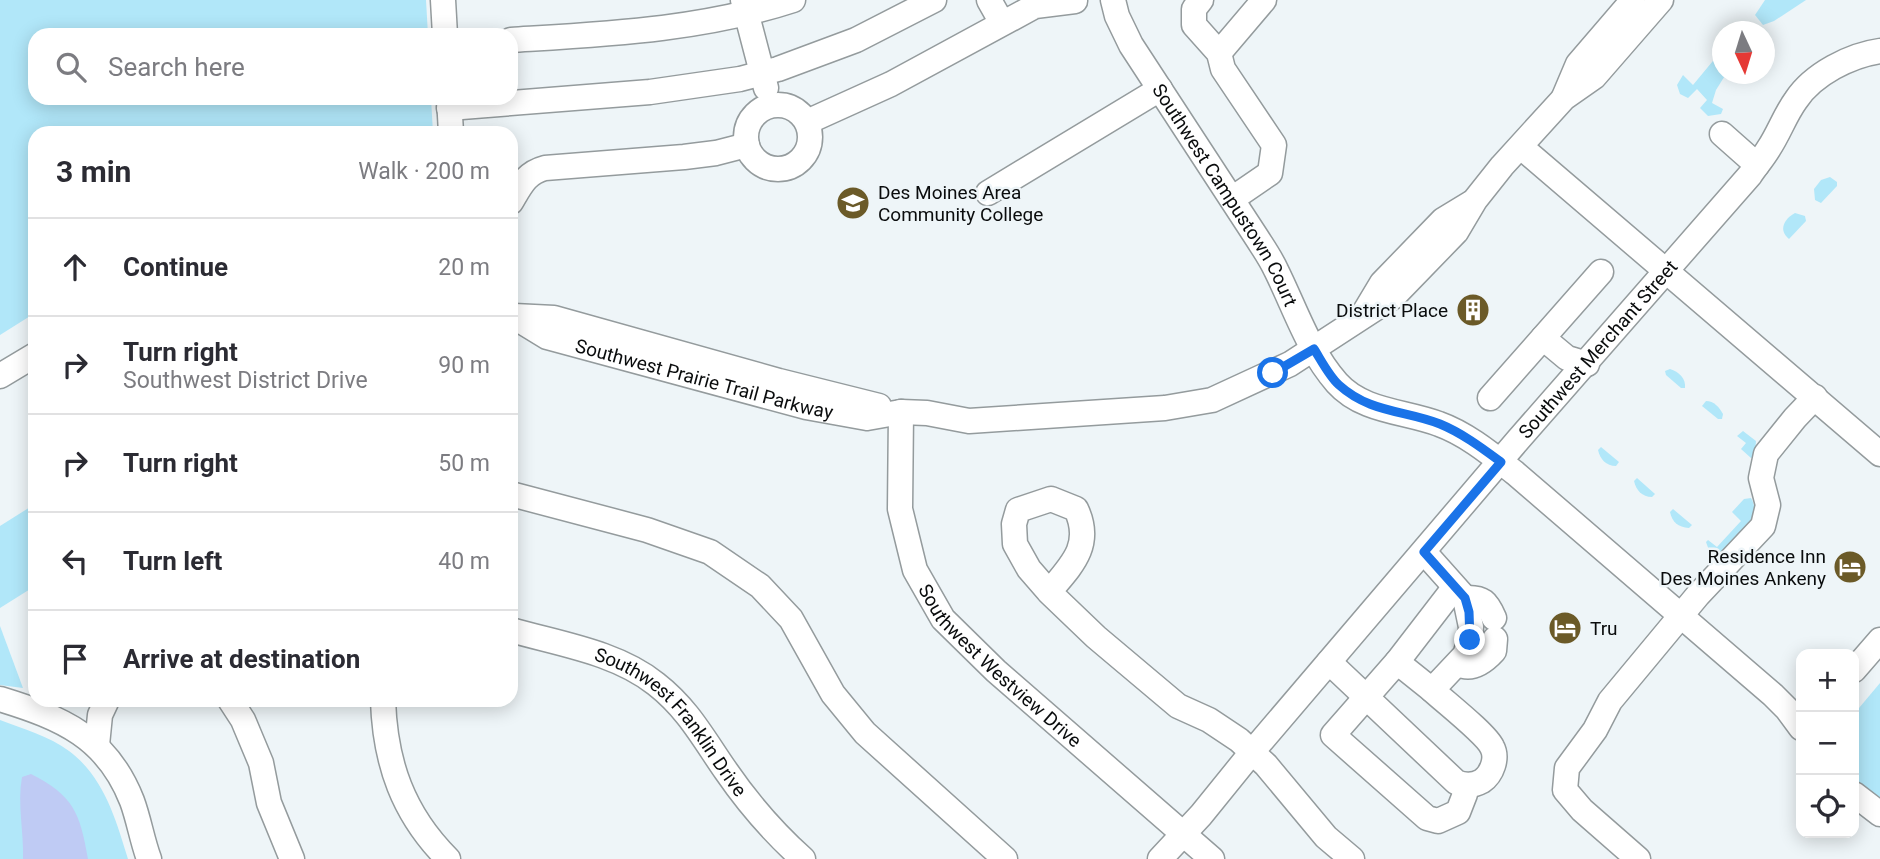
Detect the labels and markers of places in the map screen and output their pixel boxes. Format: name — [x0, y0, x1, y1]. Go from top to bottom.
place label: Des Moines Area Community College — [878, 181, 1043, 226]
school or university icon: Des Moines Area Community College — [834, 184, 872, 222]
building icon: District Place — [1454, 291, 1492, 329]
place label: District Place — [1336, 299, 1448, 322]
place label: Residence Inn Des Moines Ankeny — [1660, 545, 1826, 590]
hotel icon: Residence Inn Des Moines Ankeny — [1831, 548, 1869, 586]
hotel icon: Tru — [1546, 609, 1584, 647]
place label: Tru — [1590, 617, 1618, 640]

